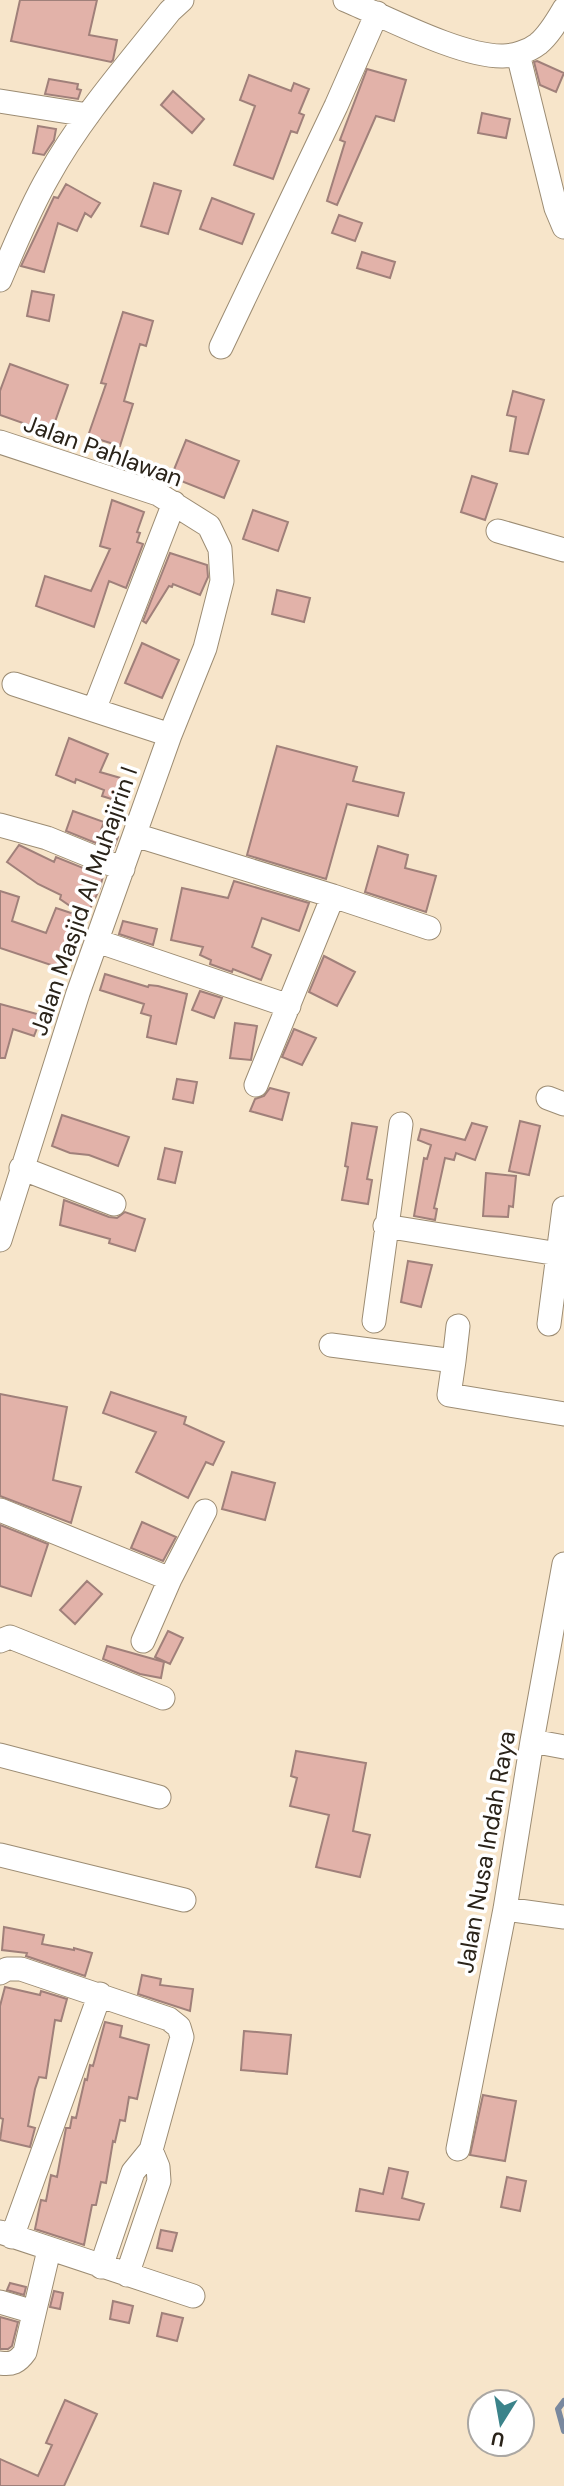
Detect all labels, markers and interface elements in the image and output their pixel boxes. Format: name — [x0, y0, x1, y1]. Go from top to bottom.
street label: Jalan Pahlawan — [20, 407, 187, 494]
street label: Jalan Masjid Al Muhajirin I — [23, 762, 144, 1039]
street label: Jalan Nusa Indah Raya — [449, 1728, 522, 1975]
north arrow — [466, 2388, 536, 2458]
text: U — [489, 2426, 507, 2453]

